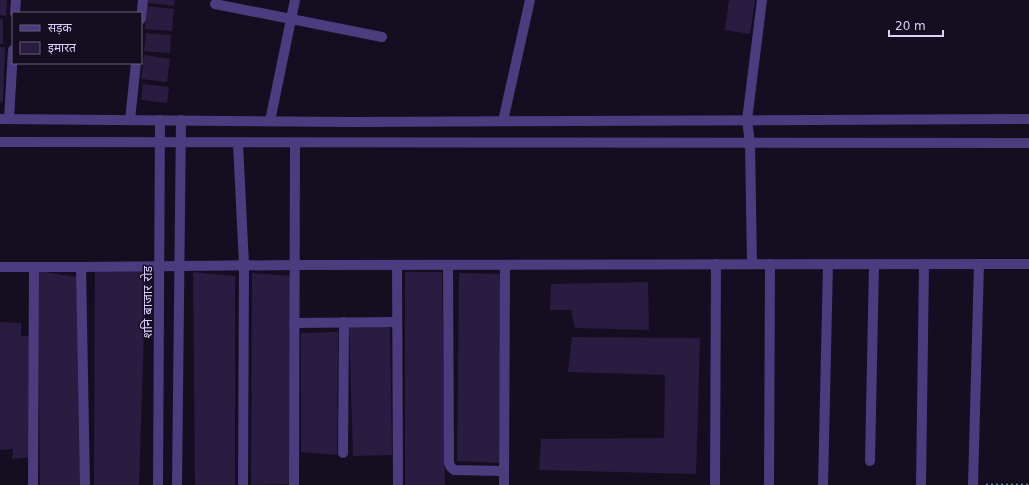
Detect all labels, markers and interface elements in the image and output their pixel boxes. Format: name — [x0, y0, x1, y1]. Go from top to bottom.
legend — [12, 12, 142, 64]
scale bar — [889, 12, 943, 38]
text: 20 m — [895, 19, 926, 33]
text: सड़क — [48, 21, 73, 35]
text: इमारत — [48, 41, 77, 55]
street label: शनि बाजार रोड — [140, 265, 155, 338]

